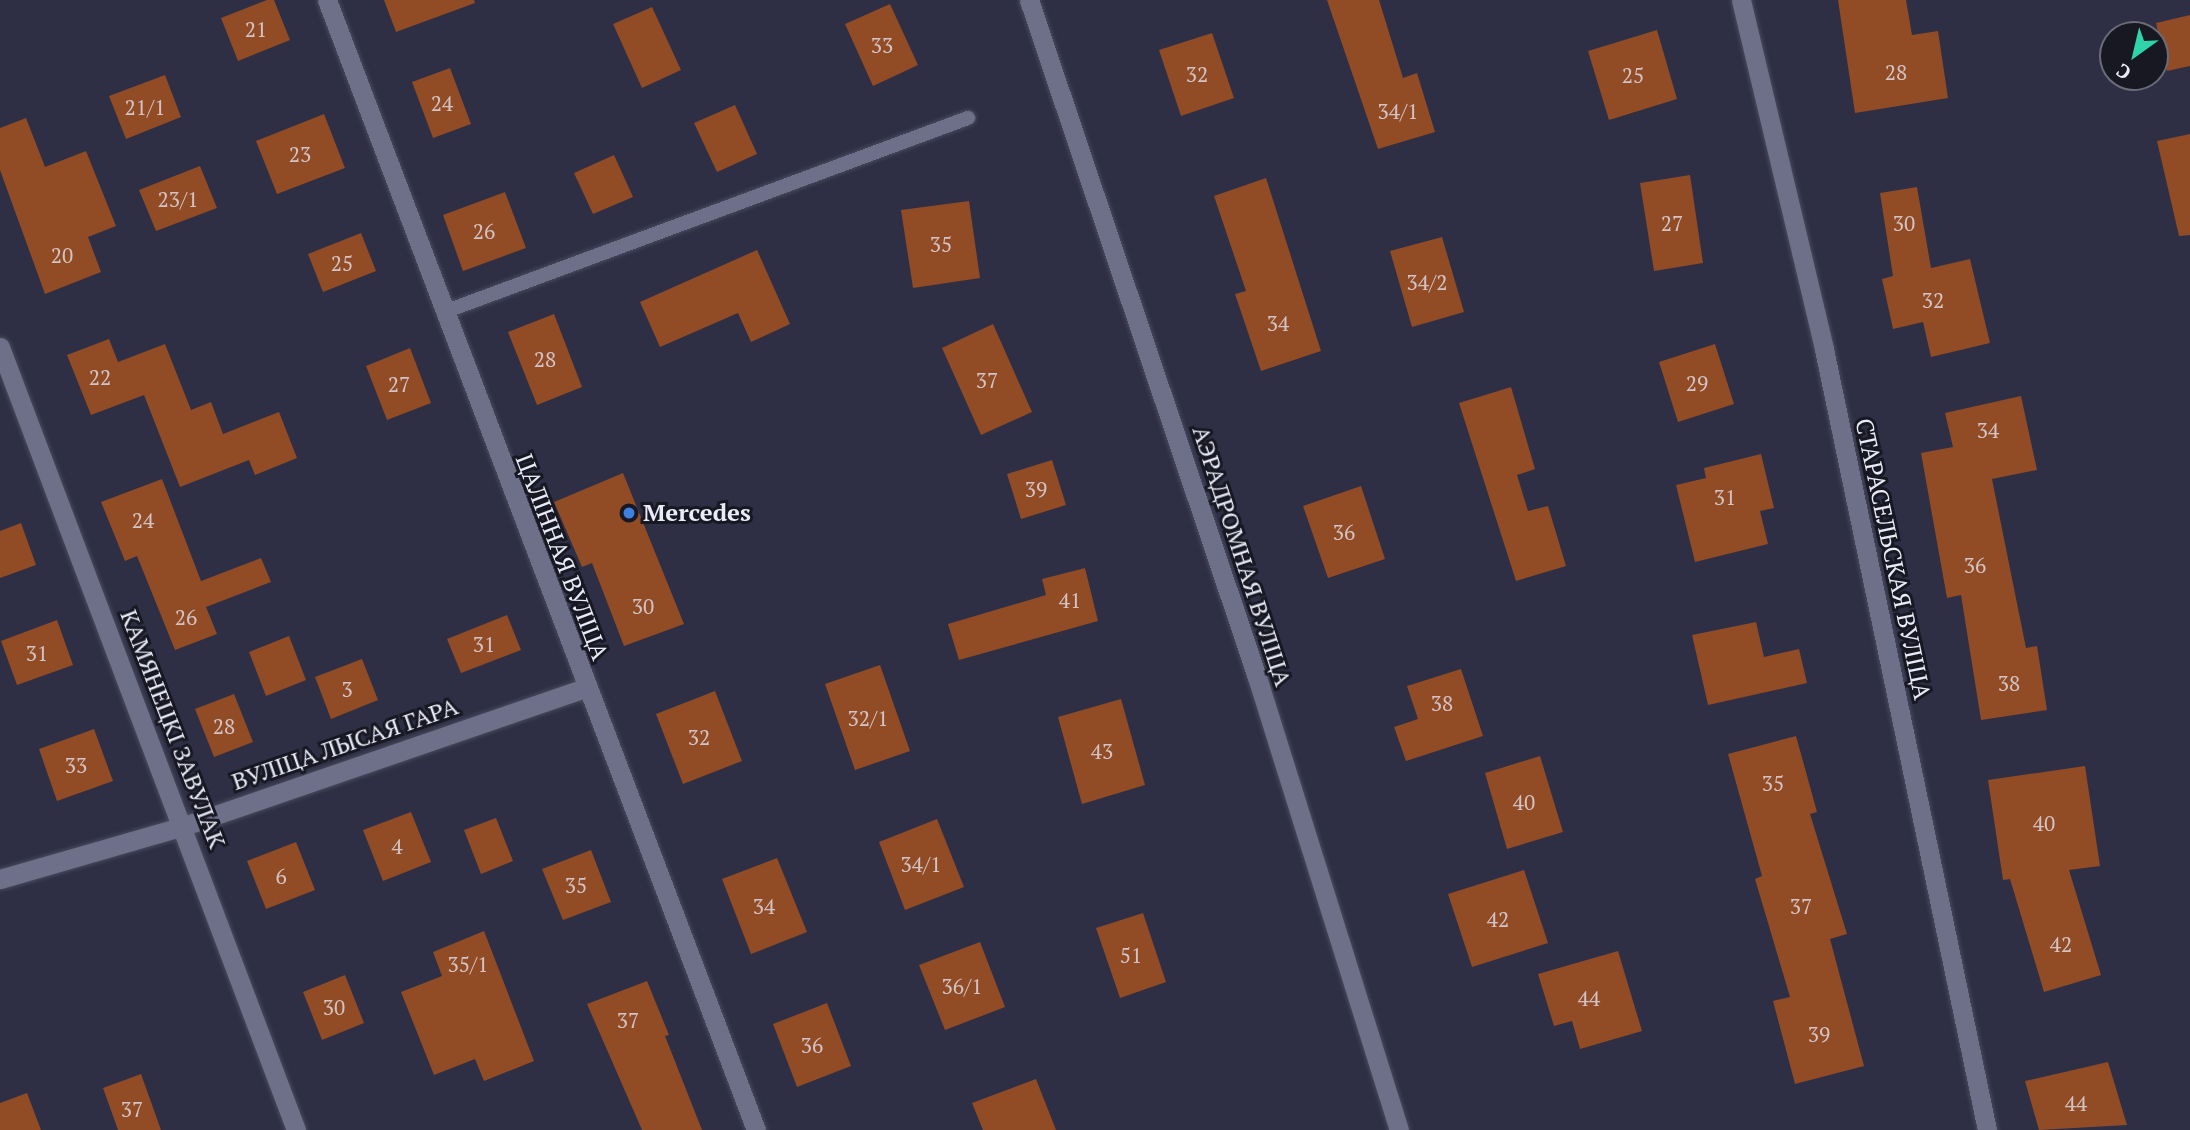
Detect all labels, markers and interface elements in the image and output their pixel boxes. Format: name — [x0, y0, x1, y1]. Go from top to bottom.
house number: 21 — [245, 16, 267, 42]
north arrow — [2099, 21, 2169, 91]
house number: 33 — [871, 32, 893, 58]
text: С — [2111, 58, 2135, 86]
house number: 28 — [1885, 59, 1907, 85]
house number: 32 — [1186, 61, 1208, 87]
house number: 25 — [1622, 62, 1644, 88]
house number: 24 — [431, 90, 453, 116]
house number: 21/1 — [125, 94, 165, 120]
house number: 34/1 — [1378, 98, 1418, 124]
house number: 23 — [289, 141, 311, 167]
house number: 23/1 — [158, 186, 198, 212]
house number: 27 — [1661, 210, 1683, 236]
house number: 30 — [1893, 210, 1915, 236]
house number: 26 — [473, 218, 495, 244]
house number: 35 — [930, 231, 952, 257]
house number: 20 — [51, 242, 73, 268]
house number: 25 — [331, 250, 353, 276]
house number: 34/2 — [1407, 269, 1447, 295]
house number: 32 — [1922, 287, 1944, 313]
house number: 34 — [1267, 310, 1289, 336]
house number: 28 — [534, 346, 556, 372]
house number: 22 — [89, 364, 111, 390]
house number: 37 — [976, 367, 998, 393]
house number: 29 — [1686, 370, 1708, 396]
house number: 27 — [388, 371, 410, 397]
street label: СТАРАСЕЛЬСКАЯ ВУЛІЦА — [1849, 416, 1937, 702]
house number: 34 — [1977, 417, 1999, 443]
street label: АЭРАДРОМНАЯ ВУЛІЦА — [1186, 422, 1298, 690]
street label: ЦАЛІННАЯ ВУЛІЦА — [509, 450, 615, 664]
house number: 39 — [1025, 476, 1047, 502]
house number: 31 — [1714, 484, 1736, 510]
place label: Mercedes — [643, 499, 751, 527]
marker: Mercedes — [621, 505, 637, 521]
house number: 24 — [132, 507, 154, 533]
house number: 36 — [1333, 519, 1355, 545]
house number: 36 — [1964, 552, 1986, 578]
house number: 41 — [1059, 587, 1081, 613]
house number: 30 — [632, 593, 654, 619]
house number: 26 — [175, 604, 197, 630]
street label: КАМЯНЕЦКІ ЗАВУЛАК — [114, 606, 232, 852]
house number: 31 — [473, 631, 495, 657]
house number: 31 — [26, 640, 48, 666]
house number: 38 — [1998, 670, 2020, 696]
house number: 3 — [341, 676, 353, 702]
house number: 38 — [1431, 690, 1453, 716]
street label: ВУЛІЦА ЛЫСАЯ ГАРА — [228, 692, 462, 796]
house number: 32/1 — [848, 705, 888, 731]
house number: 28 — [213, 713, 235, 739]
house number: 32 — [688, 724, 710, 750]
house number: 43 — [1091, 738, 1113, 764]
house number: 33 — [65, 752, 87, 778]
house number: 35 — [1762, 770, 1784, 796]
house number: 40 — [1513, 789, 1535, 815]
house number: 40 — [2033, 810, 2055, 836]
house number: 4 — [391, 833, 403, 859]
house number: 34/1 — [901, 851, 941, 877]
house number: 6 — [275, 863, 287, 889]
house number: 35 — [565, 872, 587, 898]
house number: 34 — [753, 893, 775, 919]
house number: 37 — [1790, 893, 1812, 919]
house number: 42 — [1487, 906, 1509, 932]
house number: 42 — [2050, 931, 2072, 957]
house number: 51 — [1120, 942, 1142, 968]
house number: 35/1 — [448, 951, 488, 977]
house number: 36/1 — [942, 973, 982, 999]
house number: 44 — [1578, 985, 1600, 1011]
house number: 30 — [323, 994, 345, 1020]
house number: 37 — [617, 1007, 639, 1033]
house number: 39 — [1808, 1021, 1830, 1047]
house number: 36 — [801, 1032, 823, 1058]
house number: 44 — [2065, 1090, 2087, 1116]
house number: 37 — [121, 1096, 143, 1122]

